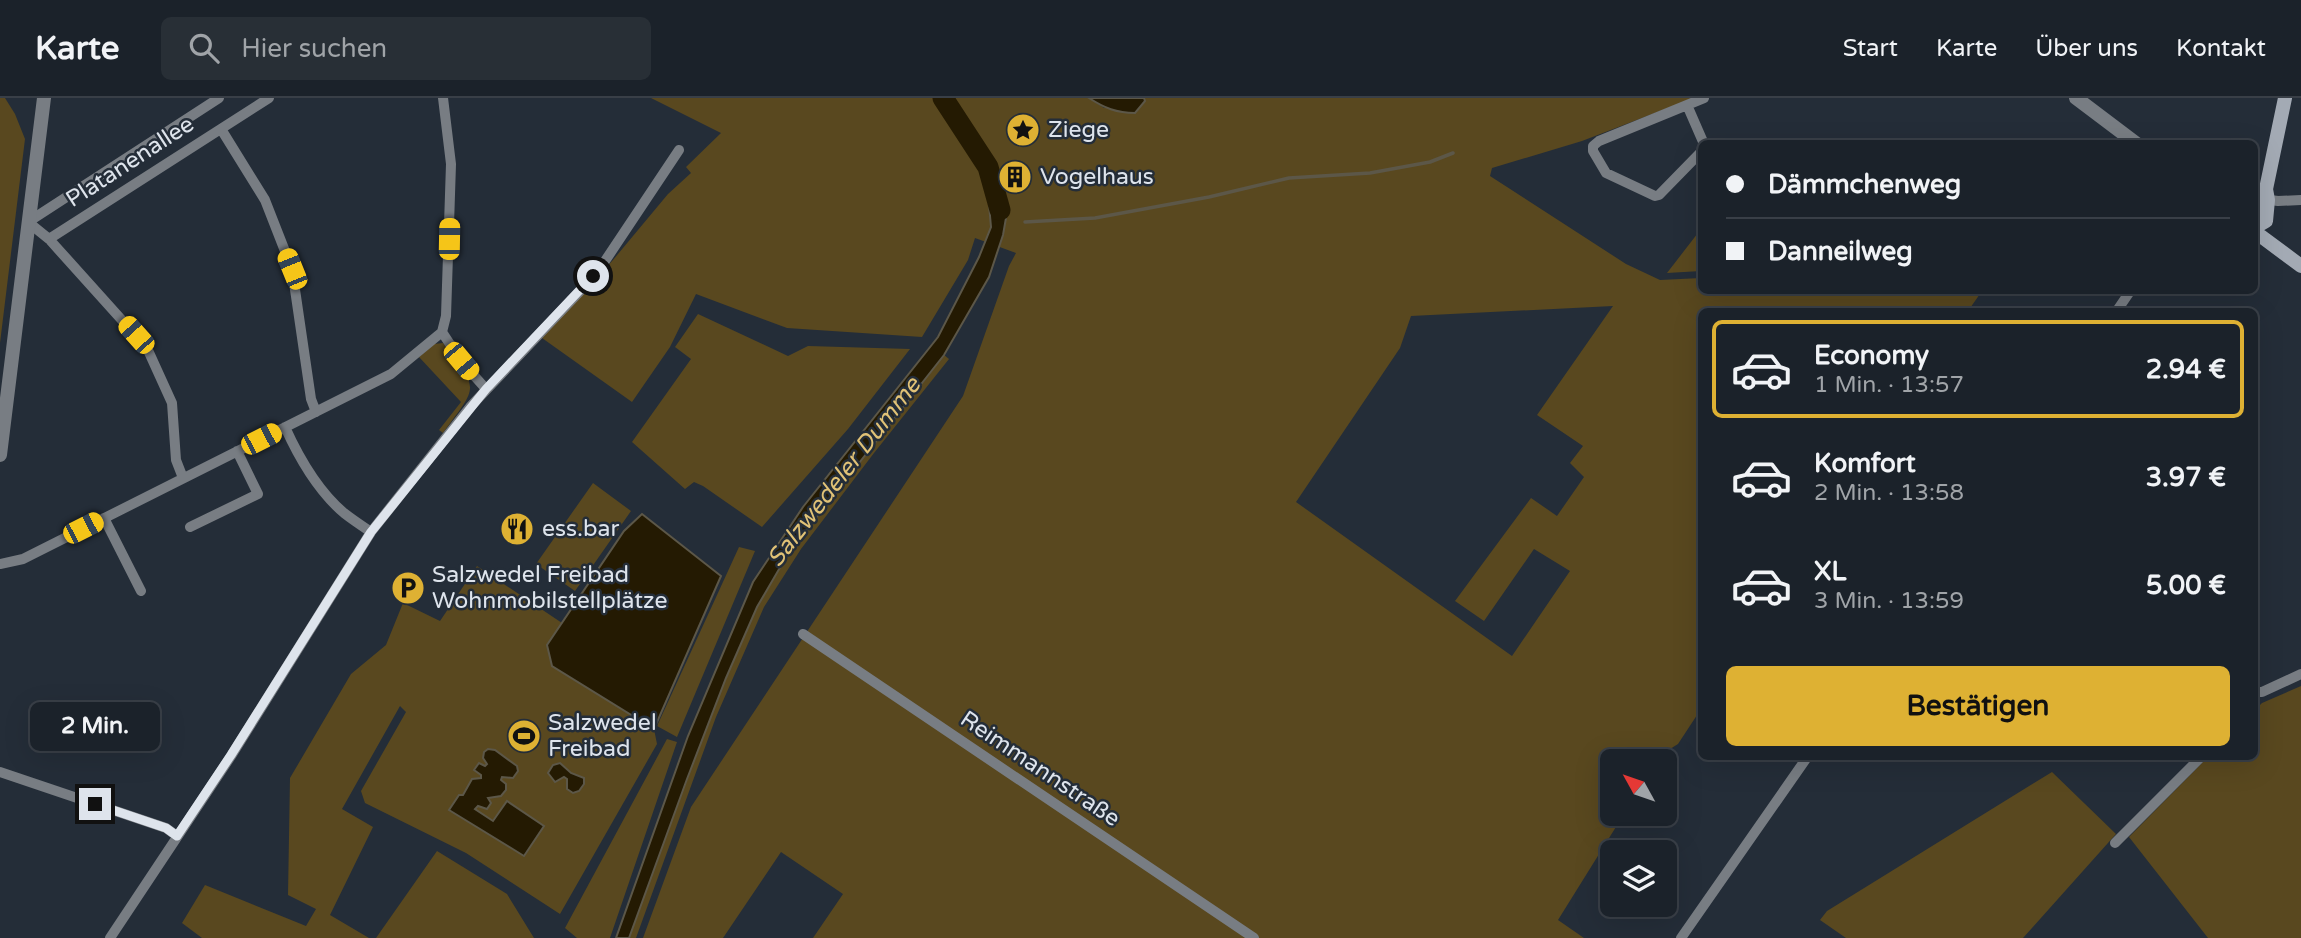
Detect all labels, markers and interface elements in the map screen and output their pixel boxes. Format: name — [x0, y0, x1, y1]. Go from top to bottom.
search box — [161, 17, 651, 80]
text: Karte — [35, 29, 119, 68]
icon: search — [185, 29, 223, 67]
text: Hier suchen — [241, 33, 387, 64]
text: Start — [1843, 34, 1898, 63]
text: Karte — [1936, 34, 1997, 63]
text: Über uns — [2035, 34, 2138, 63]
text: Kontakt — [2176, 34, 2266, 63]
street label: Platanenallee — [61, 110, 199, 214]
place icon: Ziege — [1004, 111, 1042, 149]
place label: Ziege — [1048, 116, 1109, 144]
building icon: Vogelhaus — [996, 158, 1034, 196]
place label: Vogelhaus — [1040, 163, 1154, 191]
text: Dämmchenweg — [1768, 169, 1961, 200]
car — [439, 218, 460, 260]
text: Danneilweg — [1768, 236, 1913, 267]
car — [275, 246, 310, 292]
route start — [577, 260, 609, 292]
car — [115, 312, 158, 358]
car — [440, 338, 483, 384]
icon: car — [1730, 338, 1793, 401]
text: Economy — [1814, 340, 1929, 371]
text: 2.94 € — [2146, 354, 2226, 385]
water label: Salzwedeler Dumme — [761, 370, 928, 573]
text: 1 Min. · 13:57 — [1814, 371, 1964, 399]
car — [238, 420, 285, 458]
icon: car — [1730, 446, 1793, 509]
text: Komfort — [1814, 448, 1916, 479]
text: 3.97 € — [2146, 462, 2226, 493]
text: 2 Min. · 13:58 — [1814, 479, 1964, 507]
car — [60, 509, 107, 547]
restaurant icon: ess.bar — [498, 510, 536, 548]
place label: ess.bar — [542, 515, 620, 543]
icon: car — [1730, 554, 1793, 617]
text: XL — [1814, 556, 1846, 587]
place label: Salzwedel Freibad Wohnmobilstellplätze — [432, 561, 667, 615]
parking icon: Salzwedel Freibad Wohnmobilstellplätze — [389, 569, 427, 607]
text: 5.00 € — [2146, 570, 2226, 601]
text: 3 Min. · 13:59 — [1814, 587, 1964, 615]
button: Bestätigen — [1726, 666, 2230, 746]
callout: 2 Min. — [30, 702, 160, 752]
street label: Reimmannstraße — [955, 705, 1125, 833]
place label: Salzwedel Freibad — [548, 709, 657, 763]
text: 2 Min. — [61, 712, 129, 740]
sports icon: Salzwedel Freibad — [505, 717, 543, 755]
north arrow — [1600, 749, 1676, 826]
map controls — [1600, 749, 1677, 917]
route end — [79, 788, 111, 820]
button: layers — [1600, 840, 1677, 917]

